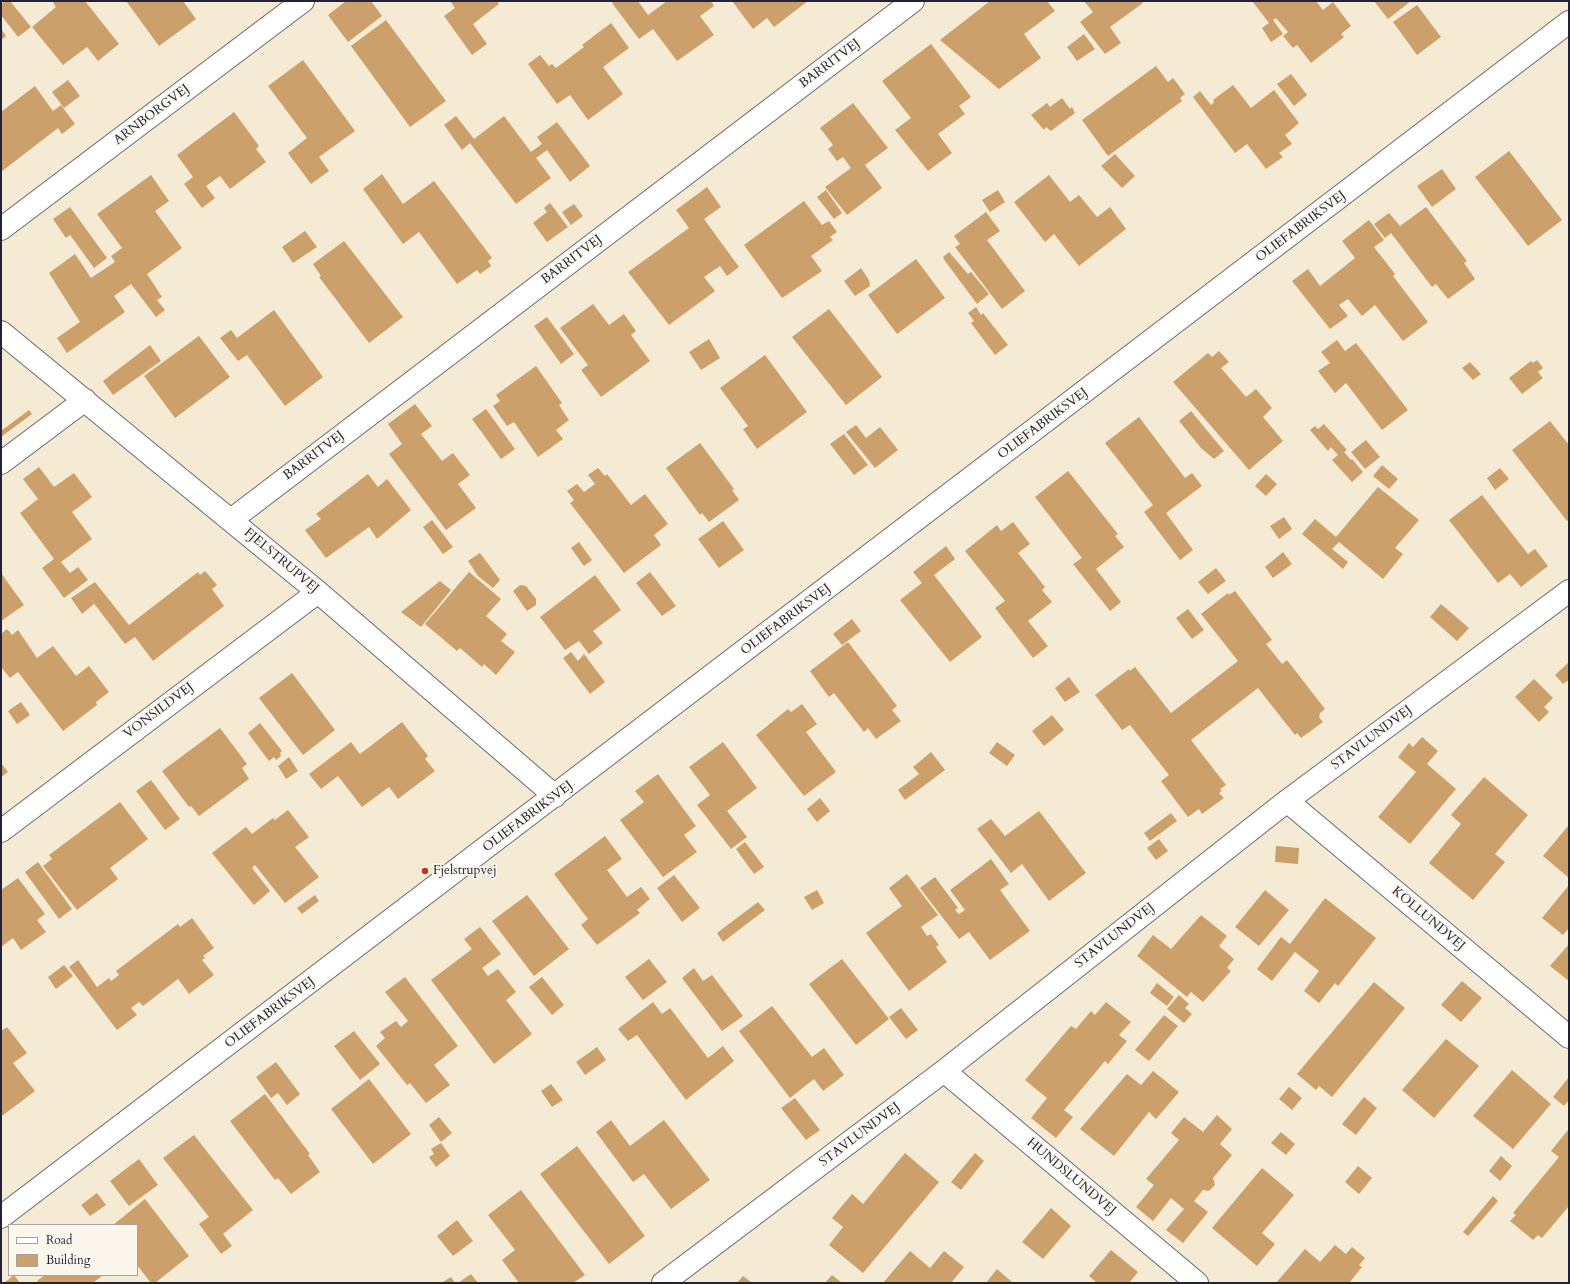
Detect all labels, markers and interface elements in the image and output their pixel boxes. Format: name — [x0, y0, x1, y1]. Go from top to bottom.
street label: BARRITVEJ — [797, 36, 863, 92]
street label: ARNBORGVEJ — [111, 81, 193, 149]
street label: OLIEFABRIKSVEJ — [1253, 188, 1349, 266]
street label: BARRITVEJ — [539, 232, 605, 288]
street label: OLIEFABRIKSVEJ — [995, 385, 1091, 463]
street label: BARRITVEJ — [281, 428, 347, 484]
street label: FJELSTRUPVEJ — [240, 525, 322, 597]
street label: OLIEFABRIKSVEJ — [738, 581, 834, 659]
street label: VONSILDVEJ — [121, 680, 197, 742]
street label: STAVLUNDVEJ — [1329, 703, 1415, 773]
street label: OLIEFABRIKSVEJ — [480, 778, 576, 856]
place label: Fjelstrupvej — [433, 863, 497, 879]
marker: Fjelstrupvej — [420, 866, 430, 876]
street label: KOLLUNDVEJ — [1388, 884, 1468, 954]
street label: STAVLUNDVEJ — [1072, 900, 1158, 972]
street label: OLIEFABRIKSVEJ — [222, 974, 318, 1052]
street label: STAVLUNDVEJ — [817, 1100, 903, 1170]
street label: HUNDSLUNDVEJ — [1023, 1135, 1119, 1219]
legend — [8, 1224, 138, 1276]
text: Road — [46, 1232, 72, 1248]
text: Building — [46, 1252, 90, 1268]

